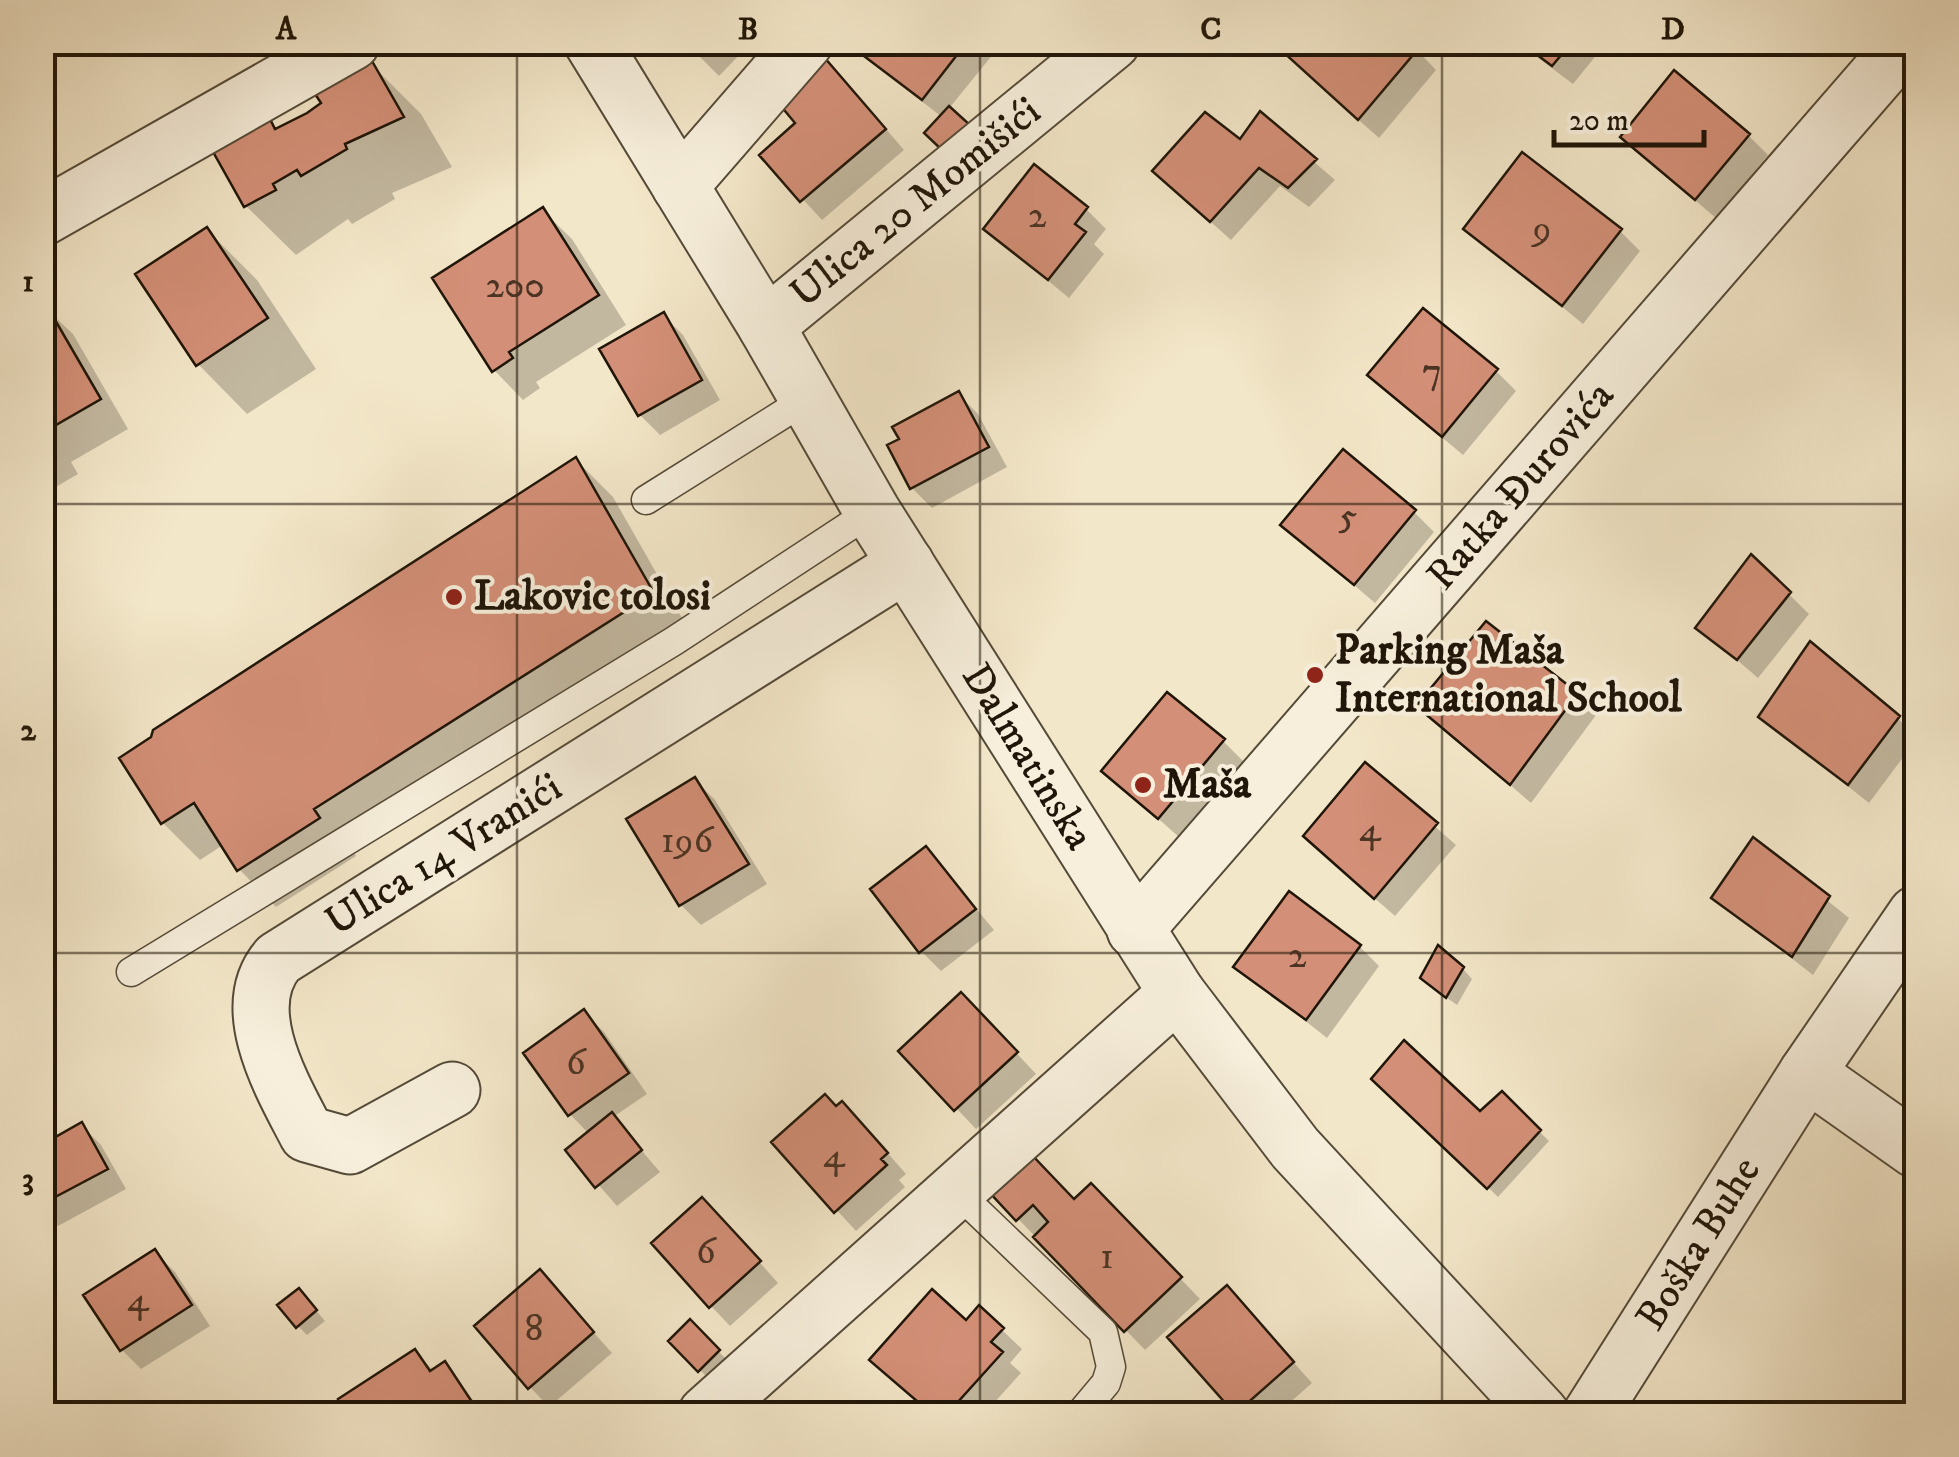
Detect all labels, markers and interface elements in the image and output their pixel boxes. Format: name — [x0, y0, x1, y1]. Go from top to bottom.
text: A — [275, 10, 298, 50]
text: B — [738, 10, 758, 50]
text: C — [1200, 10, 1222, 50]
text: D — [1661, 10, 1685, 50]
scale bar — [1554, 85, 1704, 147]
street label: Ulica 20 Momišići — [781, 87, 1051, 319]
text: 20 m — [1569, 103, 1629, 140]
house number: 2 — [1028, 193, 1046, 239]
house number: 9 — [1531, 205, 1551, 253]
text: 1 — [22, 262, 34, 302]
house number: 200 — [485, 262, 545, 310]
house number: 7 — [1422, 348, 1442, 396]
street label: Ratka Đurovića — [1416, 371, 1626, 601]
house number: 5 — [1339, 493, 1358, 541]
place label: Lakovic tolosi — [474, 571, 711, 623]
marker: Lakovic tolosi — [443, 586, 465, 608]
place label: Parking Maša International School — [1335, 625, 1683, 725]
street label: Dalmatinska — [949, 654, 1105, 860]
marker: Parking Maša International School — [1304, 664, 1326, 686]
text: 2 — [20, 711, 36, 751]
place label: Maša — [1163, 759, 1252, 811]
street label: Ulica 14 Vranići — [316, 762, 572, 948]
marker: Maša — [1132, 774, 1154, 796]
house number: 4 — [1359, 806, 1382, 854]
house number: 196 — [661, 817, 715, 865]
house number: 2 — [1288, 932, 1307, 980]
house number: 6 — [566, 1039, 587, 1087]
house number: 4 — [823, 1132, 846, 1180]
street label: Boška Buhe — [1625, 1148, 1773, 1340]
text: 3 — [22, 1160, 34, 1200]
house number: 6 — [696, 1228, 717, 1276]
house number: 1 — [1100, 1233, 1114, 1281]
house number: 4 — [127, 1276, 150, 1324]
house number: 8 — [524, 1305, 544, 1353]

